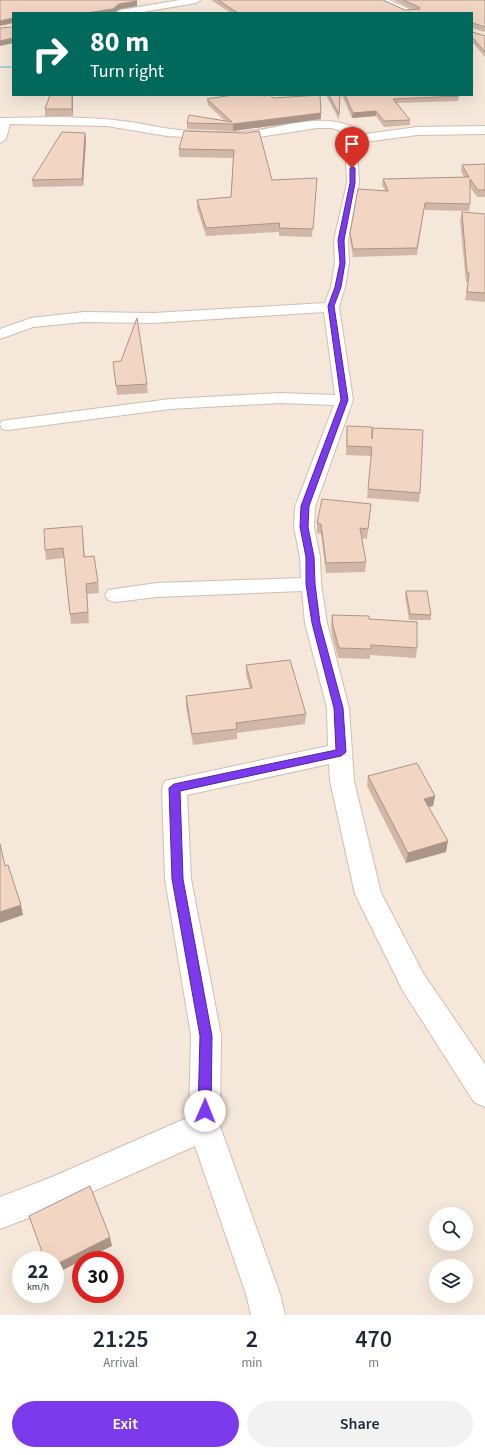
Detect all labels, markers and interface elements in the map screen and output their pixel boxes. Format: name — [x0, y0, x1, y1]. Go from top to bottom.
text: 80 m — [90, 22, 149, 62]
icon: right — [24, 28, 76, 80]
text: Turn right — [90, 59, 164, 84]
pin — [335, 127, 369, 168]
icon: arrive — [341, 133, 363, 155]
position arrow — [184, 1090, 226, 1132]
map controls — [429, 1207, 473, 1303]
button: search — [429, 1207, 473, 1251]
speed limit sign: 30 — [72, 1251, 124, 1303]
text: 22 — [27, 1258, 49, 1286]
button: layers — [429, 1259, 473, 1303]
text: km/h — [27, 1280, 49, 1294]
text: 21:25 — [93, 1322, 149, 1357]
text: 2 — [246, 1322, 258, 1357]
text: 470 — [355, 1322, 392, 1357]
text: Arrival — [103, 1354, 138, 1372]
text: min — [241, 1354, 262, 1372]
text: m — [368, 1354, 379, 1372]
button: Exit — [12, 1401, 239, 1447]
button: Share — [247, 1401, 473, 1447]

